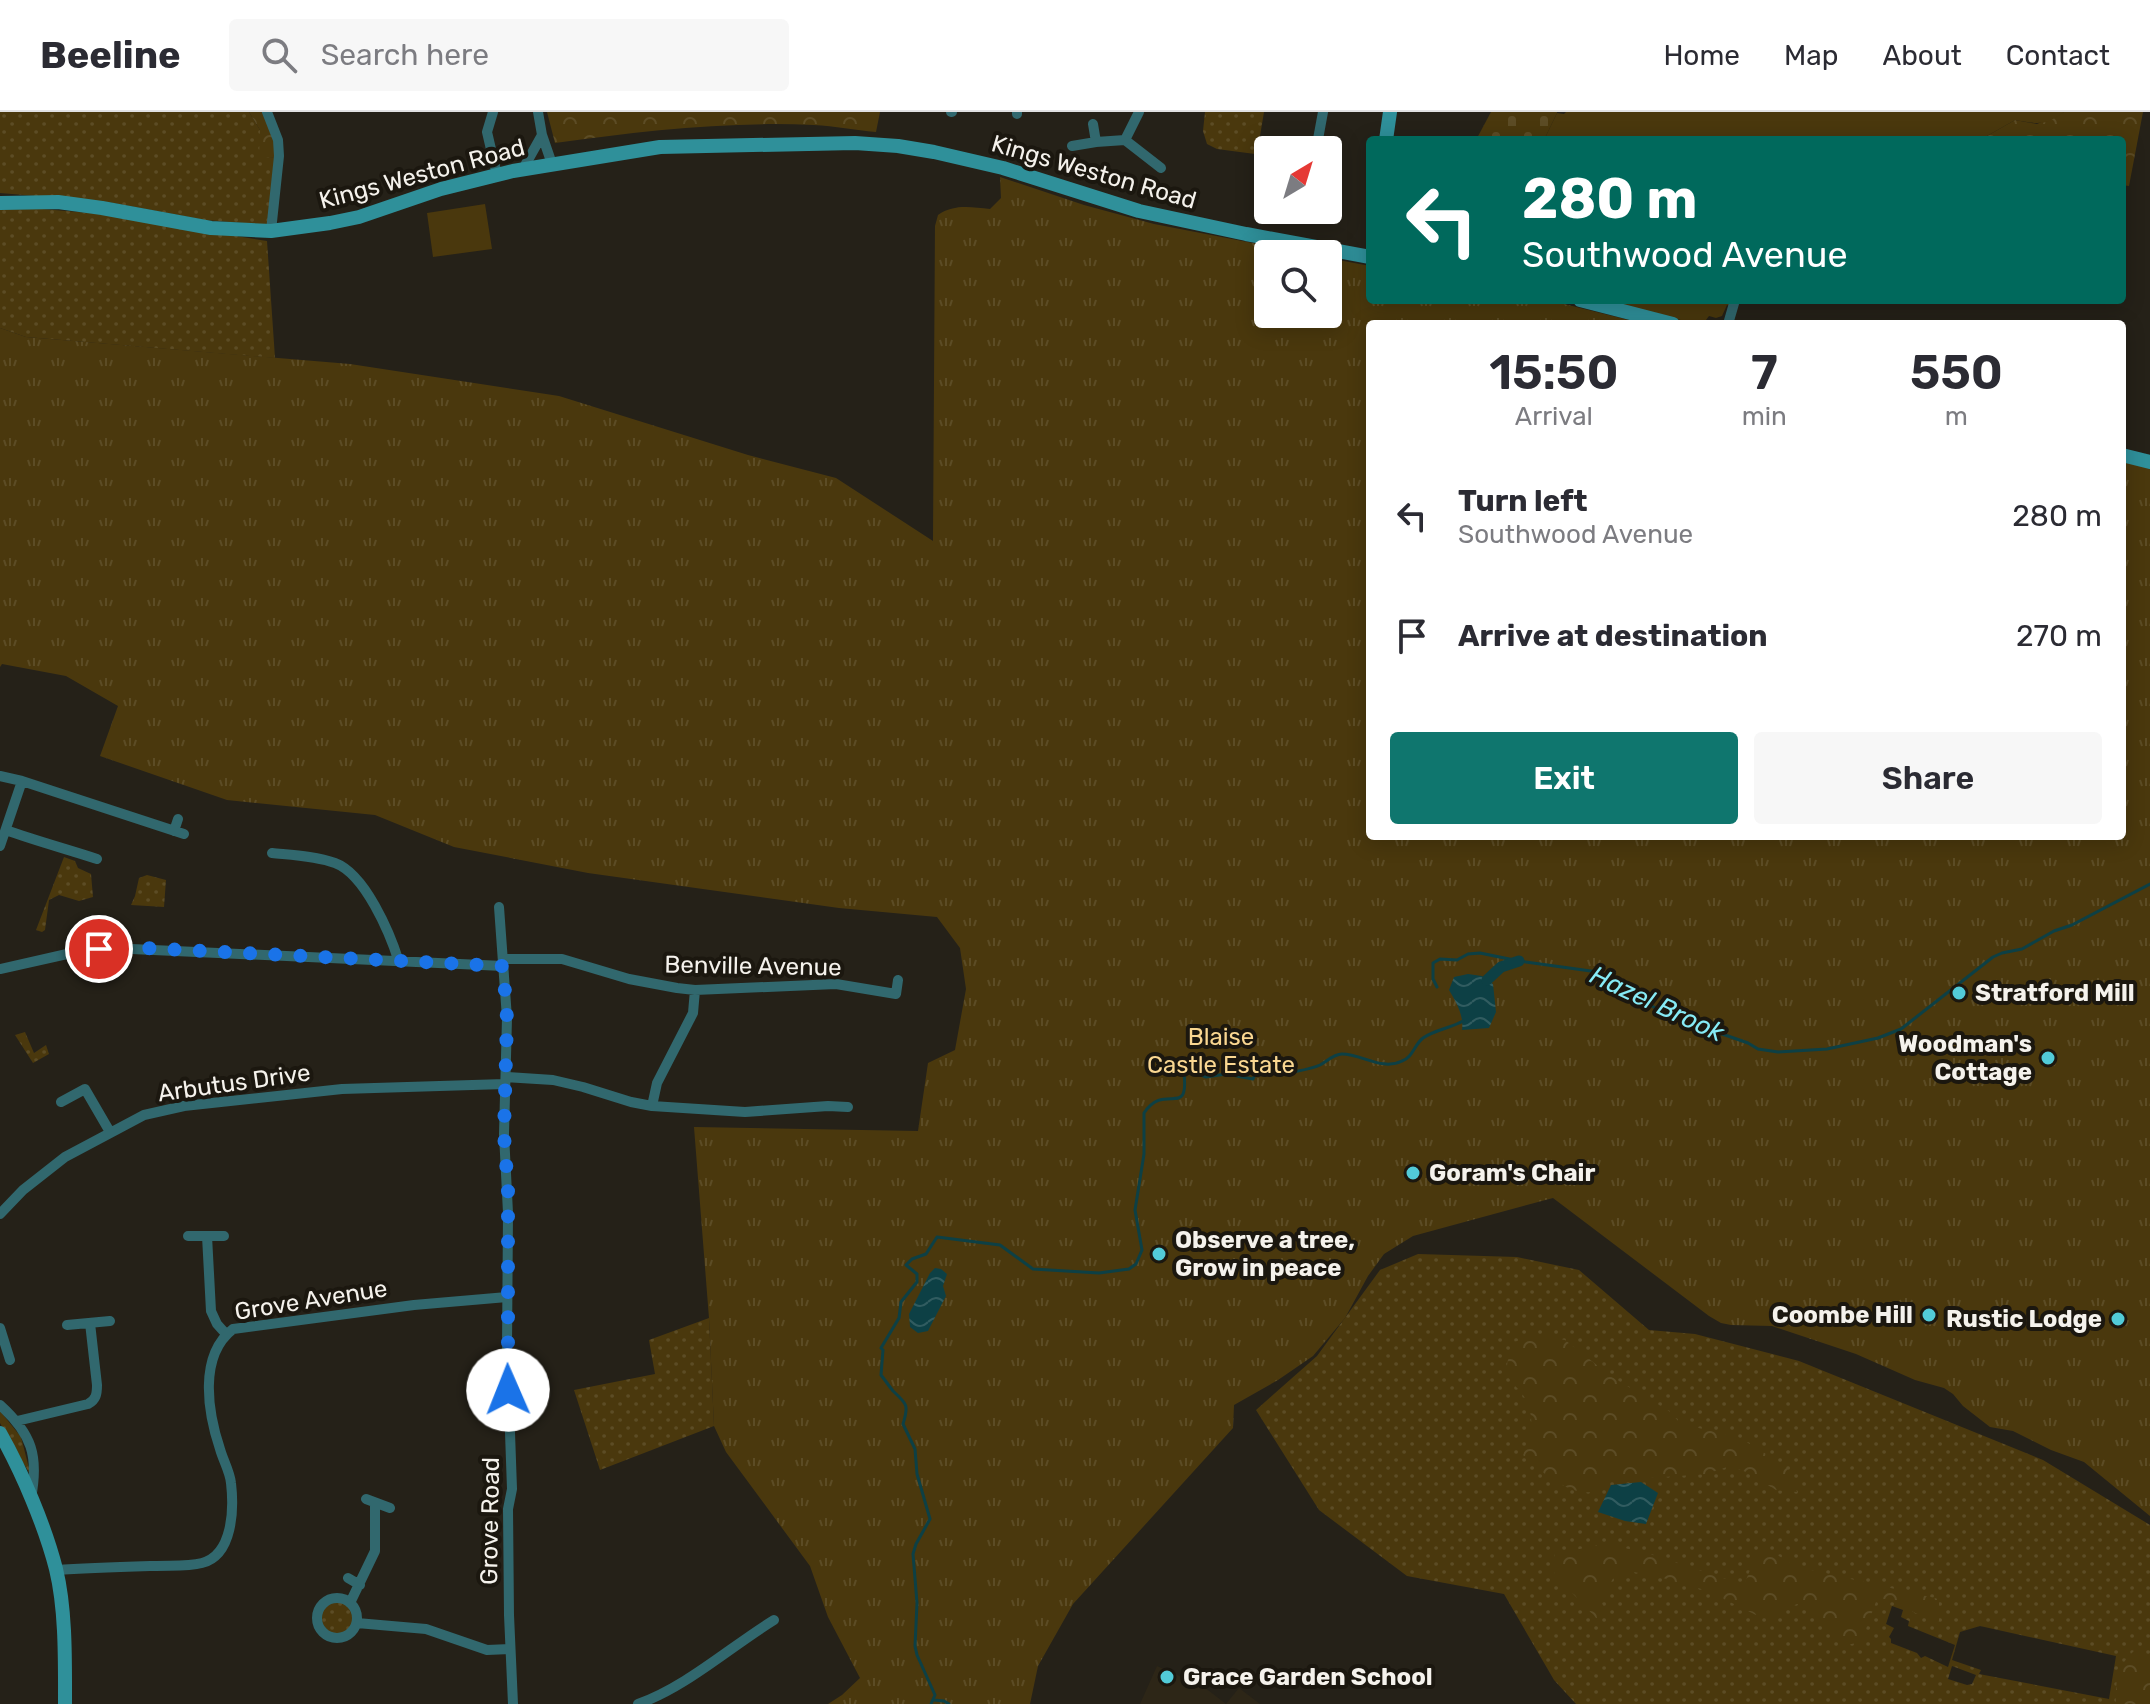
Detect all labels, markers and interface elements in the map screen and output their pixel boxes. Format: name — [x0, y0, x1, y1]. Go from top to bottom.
search box — [229, 19, 789, 91]
text: Beeline — [40, 32, 181, 78]
icon: search — [257, 33, 301, 77]
text: Search here — [321, 37, 489, 73]
text: Home — [1663, 39, 1740, 72]
text: Map — [1784, 39, 1838, 72]
text: About — [1882, 39, 1962, 72]
text: Contact — [2006, 39, 2110, 72]
street label: Kings Weston Road — [988, 129, 1200, 215]
street label: Kings Weston Road — [316, 133, 528, 215]
north arrow — [1254, 136, 1342, 224]
map controls — [1254, 136, 1342, 328]
text: 280 m — [1522, 166, 1698, 232]
icon: left — [1390, 168, 1494, 272]
text: Southwood Avenue — [1522, 233, 1848, 276]
button: search — [1254, 240, 1342, 328]
text: 15:50 — [1489, 344, 1619, 401]
text: 7 — [1751, 344, 1778, 401]
text: 550 — [1910, 344, 2003, 401]
text: Arrival — [1515, 401, 1593, 432]
text: min — [1742, 401, 1787, 432]
text: m — [1945, 401, 1968, 432]
text: Turn left — [1458, 483, 1588, 519]
icon: left — [1390, 494, 1434, 538]
text: 280 m — [2012, 498, 2102, 534]
text: Southwood Avenue — [1458, 519, 1693, 550]
icon: arrive — [1390, 614, 1434, 658]
text: Arrive at destination — [1458, 618, 1768, 654]
text: 270 m — [2016, 618, 2102, 654]
button: Exit — [1390, 732, 1738, 824]
button: Share — [1754, 732, 2102, 824]
pin — [65, 915, 133, 983]
icon: arrive — [77, 927, 121, 971]
street label: Benville Avenue — [664, 950, 842, 982]
water label: Hazel Brook — [1585, 959, 1730, 1049]
place label: Stratford Mill — [1975, 979, 2135, 1007]
marker: Stratford Mill — [1950, 984, 1968, 1002]
park label: Blaise Castle Estate — [1147, 1023, 1295, 1079]
place label: Woodman's Cottage — [1898, 1030, 2032, 1086]
marker: Woodman's Cottage — [2039, 1049, 2057, 1067]
street label: Arbutus Drive — [156, 1058, 312, 1108]
place label: Goram's Chair — [1429, 1159, 1595, 1187]
marker: Goram's Chair — [1404, 1164, 1422, 1182]
place label: Observe a tree, Grow in peace — [1175, 1226, 1355, 1282]
marker: Observe a tree, Grow in peace — [1150, 1245, 1168, 1263]
street label: Grove Avenue — [233, 1274, 389, 1326]
place label: Coombe Hill — [1772, 1301, 1913, 1329]
place label: Rustic Lodge — [1946, 1305, 2102, 1333]
marker: Coombe Hill — [1920, 1306, 1938, 1324]
marker: Rustic Lodge — [2109, 1310, 2127, 1328]
position arrow — [466, 1348, 550, 1432]
street label: Grove Road — [475, 1457, 505, 1585]
place label: Grace Garden School — [1183, 1663, 1433, 1691]
marker: Grace Garden School — [1158, 1668, 1176, 1686]

